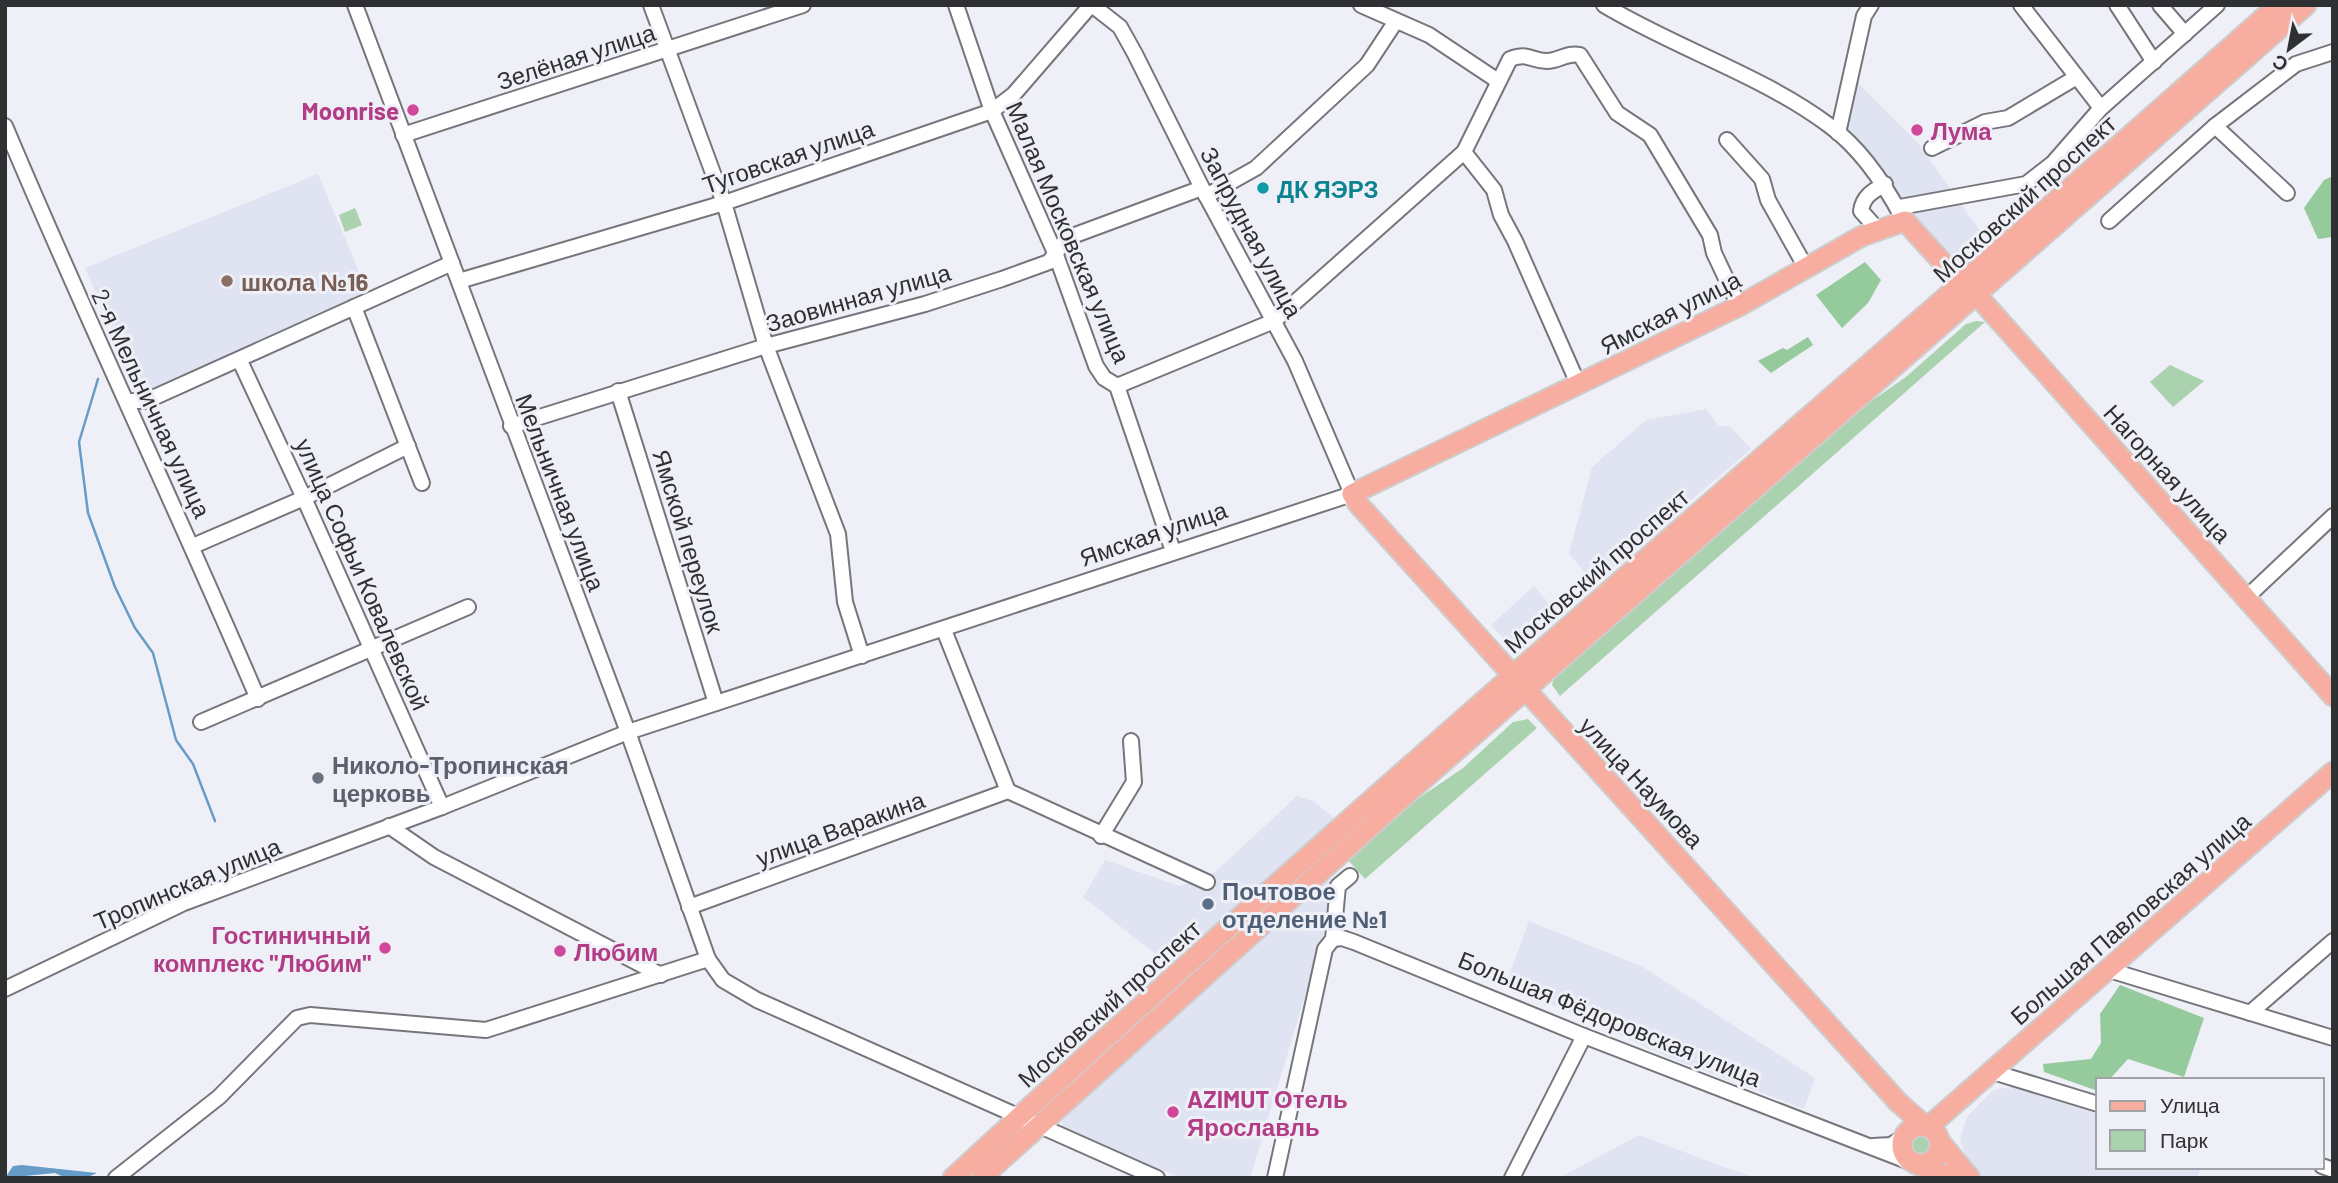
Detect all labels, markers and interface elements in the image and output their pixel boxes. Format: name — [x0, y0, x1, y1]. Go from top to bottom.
north arrow — [2254, 14, 2324, 84]
street label: Зелёная улица — [493, 17, 659, 95]
text: С — [2268, 50, 2292, 77]
place label: Moonrise — [302, 96, 399, 125]
street label: Малая Московская улица — [1001, 97, 1138, 368]
marker: Moonrise — [405, 102, 421, 118]
street label: Московский проспект — [1927, 108, 2121, 288]
street label: Туговская улица — [698, 113, 878, 199]
place label: Лума — [1931, 116, 1992, 145]
marker: Лума — [1909, 122, 1925, 138]
street label: Запрудная улица — [1195, 142, 1310, 323]
place label: ДК ЯЭРЗ — [1277, 174, 1379, 203]
marker: ДК ЯЭРЗ — [1255, 180, 1271, 196]
street label: Заовинная улица — [762, 257, 954, 337]
street label: Ямская улица — [1595, 264, 1746, 360]
place label: школа №16 — [241, 267, 368, 296]
marker: школа №16 — [219, 273, 235, 289]
street label: 2-я Мельничная улица — [86, 284, 218, 523]
street label: Мельничная улица — [510, 389, 612, 595]
street label: Нагорная улица — [2098, 398, 2238, 549]
street label: улица Софьи Ковалевской — [290, 434, 436, 714]
street label: Ямской переулок — [647, 446, 731, 637]
street label: Московский проспект — [1497, 482, 1695, 658]
street label: Ямская улица — [1075, 494, 1231, 572]
street label: улица Наумова — [1574, 710, 1711, 854]
place label: Николо-Тропинская церковь — [332, 750, 569, 807]
marker: Николо-Тропинская церковь — [310, 770, 326, 786]
street label: улица Варакина — [752, 784, 929, 872]
street label: Большая Павловская улица — [2004, 805, 2256, 1030]
street label: Тропинская улица — [89, 830, 285, 935]
place label: Почтовое отделение №1 — [1222, 876, 1387, 933]
marker: Почтовое отделение №1 — [1200, 896, 1216, 912]
street label: Московский проспект — [1012, 913, 1206, 1093]
place label: Гостиничный комплекс "Любим" — [153, 920, 371, 977]
place label: Любим — [574, 937, 658, 966]
marker: Гостиничный комплекс "Любим" — [377, 940, 393, 956]
marker: Любим — [552, 943, 568, 959]
street label: Большая Фёдоровская улица — [1454, 944, 1766, 1092]
legend — [2096, 1078, 2324, 1169]
place label: AZIMUT Отель Ярославль — [1187, 1084, 1348, 1141]
text: Улица — [2160, 1092, 2220, 1117]
marker: AZIMUT Отель Ярославль — [1165, 1104, 1181, 1120]
text: Парк — [2160, 1127, 2208, 1152]

